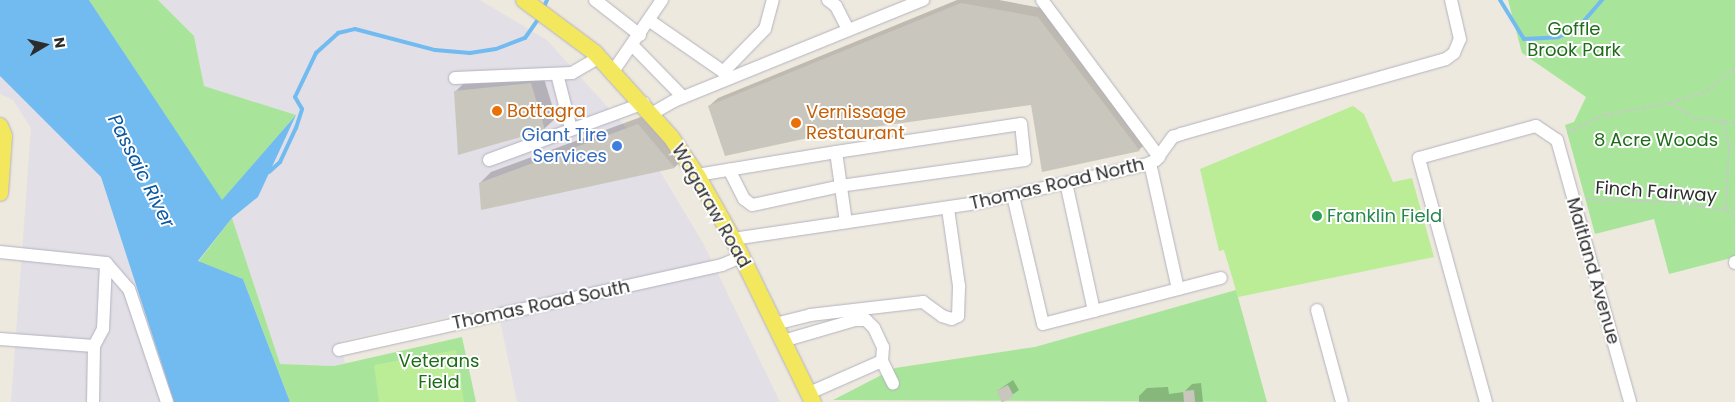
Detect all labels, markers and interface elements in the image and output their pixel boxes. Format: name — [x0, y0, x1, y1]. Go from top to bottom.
park label: Goffle Brook Park — [1527, 19, 1621, 62]
north arrow — [20, 20, 70, 70]
text: N — [49, 36, 71, 49]
place label: Bottagra — [507, 100, 586, 122]
place label: Vernissage Restaurant — [806, 102, 906, 144]
marker: Bottagra — [491, 105, 503, 117]
water label: Passaic River — [103, 111, 179, 231]
marker: Vernissage Restaurant — [790, 117, 802, 129]
place label: Giant Tire Services — [521, 125, 607, 168]
park label: 8 Acre Woods — [1594, 129, 1718, 151]
marker: Giant Tire Services — [611, 140, 623, 152]
street label: Wagaraw Road — [667, 140, 755, 272]
street label: Thomas Road North — [968, 153, 1146, 215]
street label: Finch Fairway — [1595, 177, 1717, 207]
street label: Maitland Avenue — [1562, 195, 1624, 347]
place label: Franklin Field — [1327, 205, 1442, 227]
marker: Franklin Field — [1311, 210, 1323, 222]
street label: Thomas Road South — [450, 276, 632, 334]
park label: Veterans Field — [399, 351, 479, 394]

